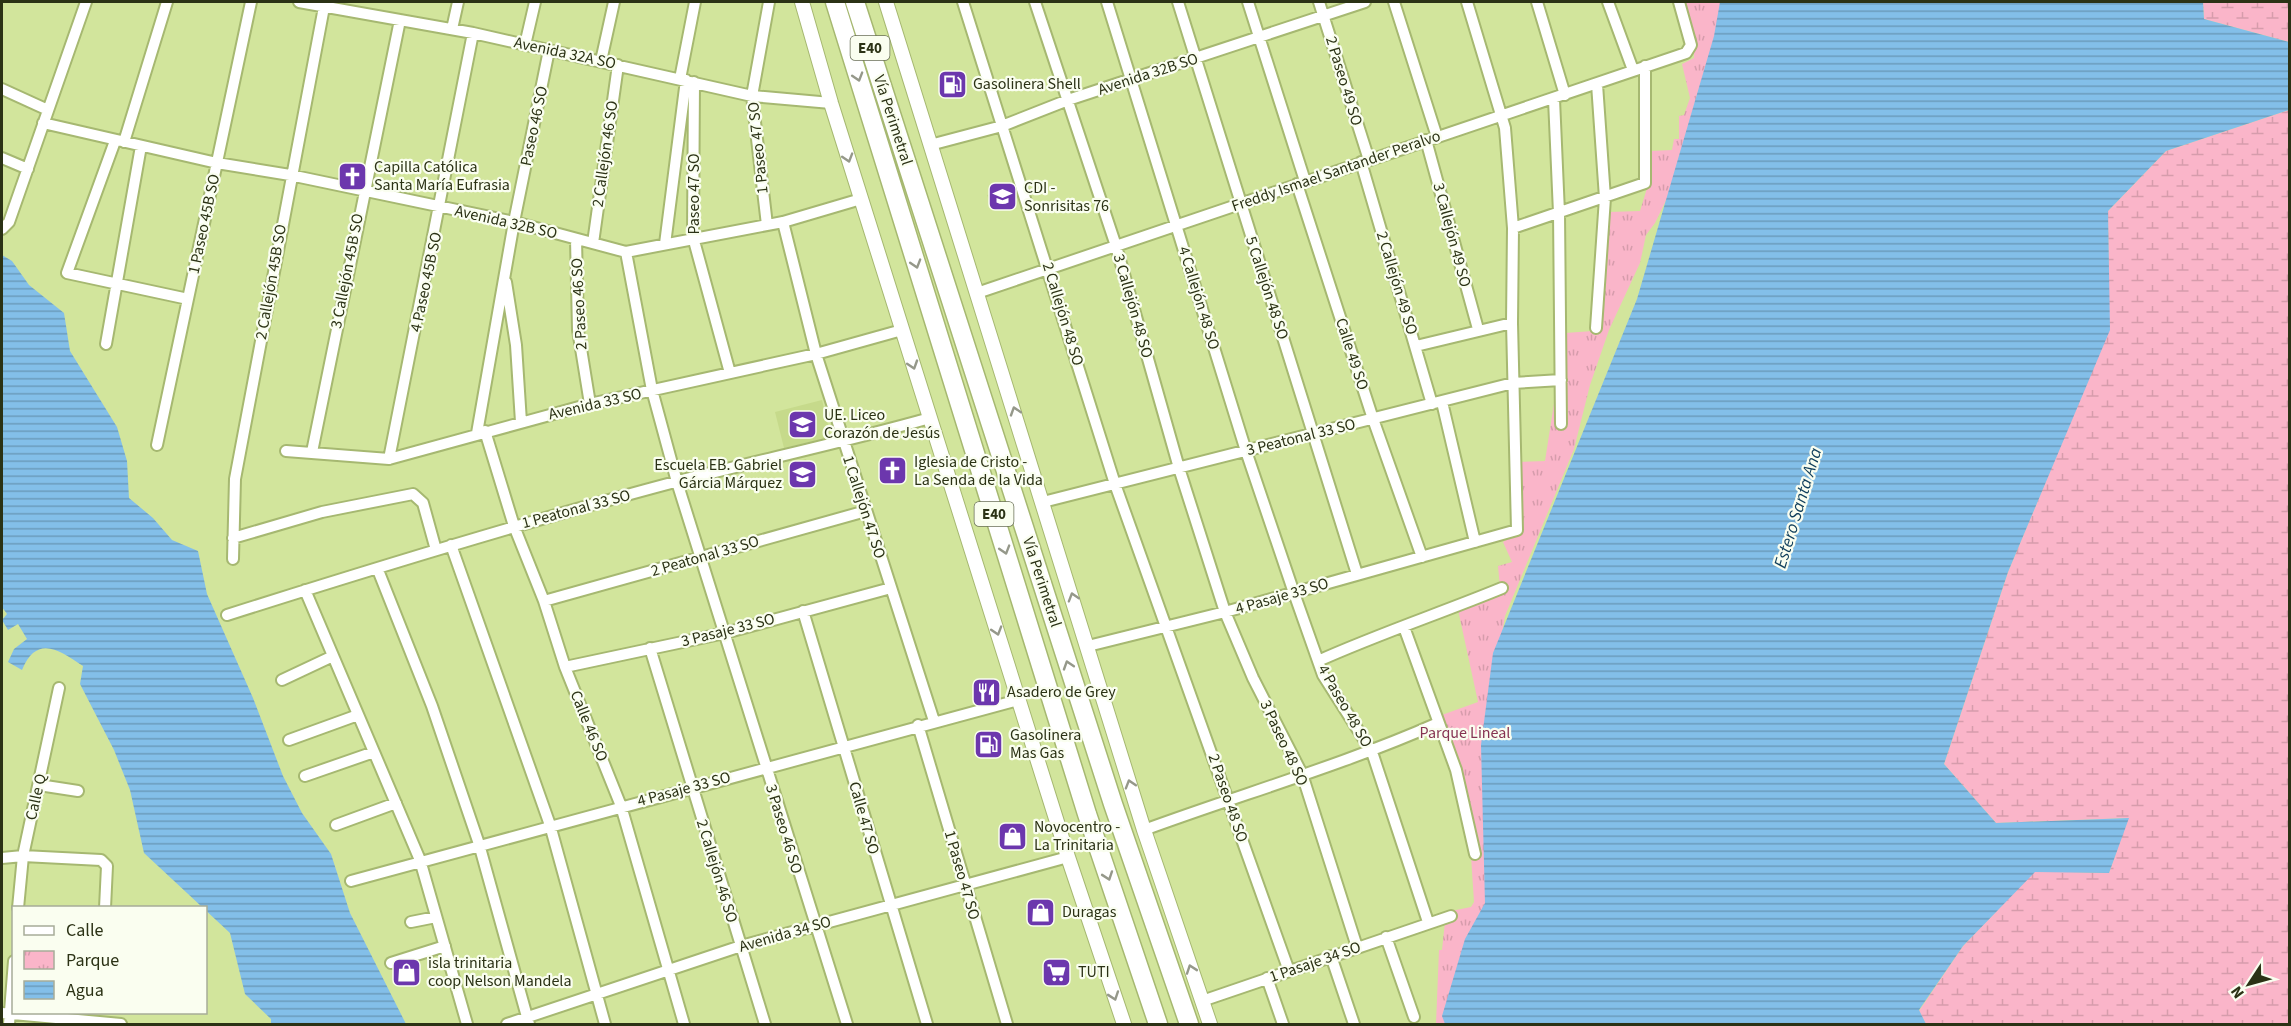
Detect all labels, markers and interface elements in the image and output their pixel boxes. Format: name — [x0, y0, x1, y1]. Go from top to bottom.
street label: Avenida 32A SO — [512, 31, 618, 75]
street label: 2 Paseo 49 SO — [1320, 34, 1368, 128]
road number: E40 — [850, 36, 890, 60]
street label: Avenida 32B SO — [1095, 47, 1201, 101]
fuel station icon: Gasolinera Shell — [936, 68, 968, 100]
one-way arrow — [851, 71, 864, 82]
street label: Vía Perimetral — [868, 72, 918, 168]
place label: Gasolinera Shell — [973, 73, 1081, 95]
street label: Paseo 46 SO — [515, 84, 553, 168]
street label: 2 Callejón 46 SO — [587, 99, 623, 209]
street label: 1 Paseo 47 SO — [742, 101, 774, 195]
street label: Freddy Ismael Santander Peralvo — [1229, 125, 1443, 217]
one-way arrow — [841, 152, 854, 163]
street label: Paseo 47 SO — [683, 153, 705, 235]
place label: Capilla Católica Santa María Eufrasia — [374, 156, 510, 196]
church icon: Capilla Católica Santa María Eufrasia — [337, 160, 369, 192]
street label: 1 Paseo 45B SO — [183, 172, 225, 276]
place label: CDI - Sonrisitas 76 — [1024, 177, 1109, 217]
street label: 3 Callejón 49 SO — [1427, 180, 1477, 290]
school or university icon: CDI - Sonrisitas 76 — [987, 181, 1019, 213]
street label: Avenida 32B SO — [453, 200, 559, 244]
street label: 3 Callejón 45B SO — [325, 212, 369, 330]
street label: 2 Callejón 45B SO — [250, 223, 292, 341]
street label: 2 Callejón 49 SO — [1371, 228, 1423, 338]
street label: 4 Paseo 45B SO — [405, 230, 447, 334]
street label: 5 Callejón 48 SO — [1240, 234, 1294, 342]
street label: 4 Callejón 48 SO — [1173, 243, 1225, 353]
street label: 3 Callejón 48 SO — [1108, 251, 1158, 361]
street label: 2 Paseo 46 SO — [566, 257, 592, 351]
one-way arrow — [909, 258, 921, 269]
street label: 2 Callejón 48 SO — [1037, 259, 1089, 369]
street label: Calle 49 SO — [1330, 315, 1374, 393]
one-way arrow — [906, 359, 918, 369]
street label: Avenida 33 SO — [546, 383, 644, 425]
place label: UE. Liceo Corazón de Jesús — [824, 404, 940, 444]
one-way arrow — [1009, 406, 1022, 417]
school or university icon: UE. Liceo Corazón de Jesús — [787, 408, 819, 440]
street label: 3 Peatonal 33 SO — [1244, 413, 1358, 461]
water label: Estero Santa Ana — [1768, 444, 1828, 571]
place label: Iglesia de Cristo - La Senda de la Vida — [914, 451, 1043, 491]
street label: 1 Callejón 47 SO — [837, 453, 891, 561]
place label: Escuela EB. Gabriel Gárcia Márquez — [654, 454, 782, 494]
church icon: Iglesia de Cristo - La Senda de la Vida — [877, 455, 909, 487]
school or university icon: Escuela EB. Gabriel Gárcia Márquez — [787, 458, 819, 490]
street label: 1 Peatonal 33 SO — [519, 484, 633, 534]
road number: E40 — [974, 502, 1014, 526]
street label: 2 Peatonal 33 SO — [648, 530, 762, 582]
street label: Vía Perimetral — [1017, 534, 1067, 630]
one-way arrow — [998, 544, 1010, 555]
street label: 4 Pasaje 33 SO — [1233, 572, 1331, 620]
one-way arrow — [1068, 592, 1080, 603]
street label: 3 Pasaje 33 SO — [679, 608, 777, 652]
one-way arrow — [990, 625, 1002, 636]
one-way arrow — [1063, 660, 1076, 671]
street label: 4 Paseo 48 SO — [1312, 661, 1378, 751]
restaurant icon: Asadero de Grey — [970, 676, 1002, 708]
place label: Asadero de Grey — [1007, 681, 1116, 703]
street label: Calle 46 SO — [565, 687, 613, 765]
street label: 3 Paseo 48 SO — [1255, 696, 1313, 790]
park label: Parque Lineal — [1420, 722, 1510, 744]
place label: Gasolinera Mas Gas — [1010, 724, 1081, 764]
fuel station icon: Gasolinera Mas Gas — [973, 728, 1005, 760]
street label: 2 Paseo 48 SO — [1203, 751, 1253, 845]
street label: 4 Pasaje 33 SO — [635, 766, 733, 812]
street label: Calle Q — [20, 771, 52, 822]
street label: Calle 47 SO — [843, 779, 885, 857]
one-way arrow — [1125, 779, 1137, 790]
street label: 3 Paseo 46 SO — [760, 782, 808, 876]
street label: 2 Callejón 46 SO — [691, 816, 743, 926]
place label: Novocentro - La Trinitaria — [1034, 816, 1120, 856]
shop icon: Novocentro - La Trinitaria — [997, 820, 1029, 852]
street label: 1 Paseo 47 SO — [939, 828, 985, 922]
one-way arrow — [1100, 870, 1113, 881]
shop icon: Duragas — [1025, 896, 1057, 928]
place label: Duragas — [1062, 901, 1117, 923]
legend — [12, 906, 207, 1014]
street label: Avenida 34 SO — [736, 910, 834, 958]
text: Calle — [66, 918, 104, 943]
street label: 1 Pasaje 34 SO — [1266, 936, 1364, 988]
text: Parque — [66, 948, 119, 973]
place label: isla trinitaria coop Nelson Mandela — [428, 952, 572, 992]
north arrow — [2219, 954, 2279, 1014]
shop icon: isla trinitaria coop Nelson Mandela — [391, 956, 423, 988]
supermarket icon: TUTI — [1041, 956, 1073, 988]
place label: TUTI — [1078, 961, 1110, 983]
one-way arrow — [1186, 964, 1198, 975]
text: Agua — [66, 978, 104, 1003]
text: N — [2226, 981, 2250, 1003]
one-way arrow — [1107, 990, 1120, 1001]

